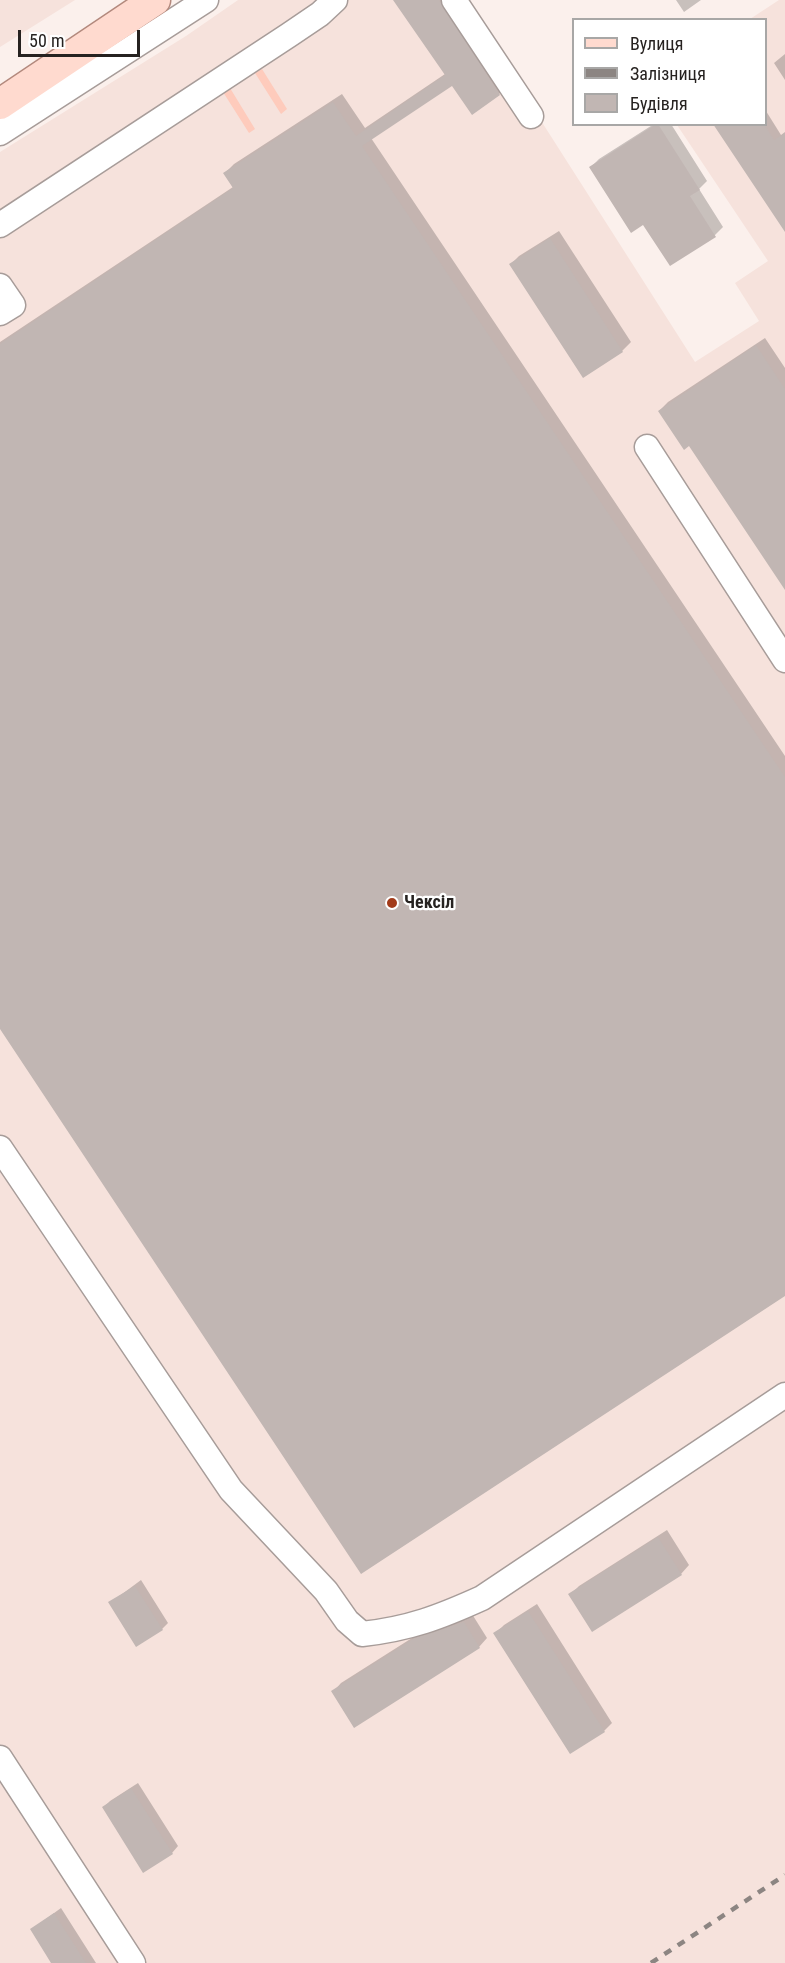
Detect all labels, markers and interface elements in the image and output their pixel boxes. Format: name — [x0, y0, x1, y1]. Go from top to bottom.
scale bar — [21, 18, 142, 56]
legend — [572, 18, 767, 126]
text: 50 m — [29, 30, 64, 51]
text: Вулиця — [630, 33, 684, 54]
text: Залізниця — [630, 63, 706, 84]
text: Будівля — [630, 93, 688, 114]
place label: Чексіл — [404, 892, 454, 914]
marker: Чексіл — [385, 896, 399, 910]

